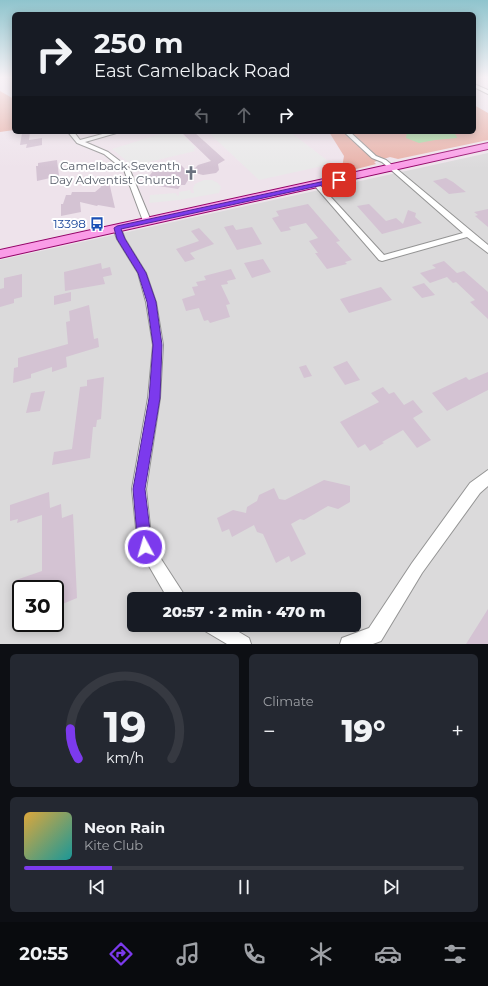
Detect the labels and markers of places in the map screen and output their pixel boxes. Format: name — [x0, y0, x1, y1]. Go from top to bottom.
place label: Camelback Seventh Day Adventist Church — [49, 158, 180, 187]
pin — [322, 163, 356, 197]
church icon: Camelback Seventh Day Adventist Church — [183, 165, 199, 181]
place label: 13398 — [53, 216, 86, 231]
bus stop icon: 13398 — [89, 216, 105, 232]

